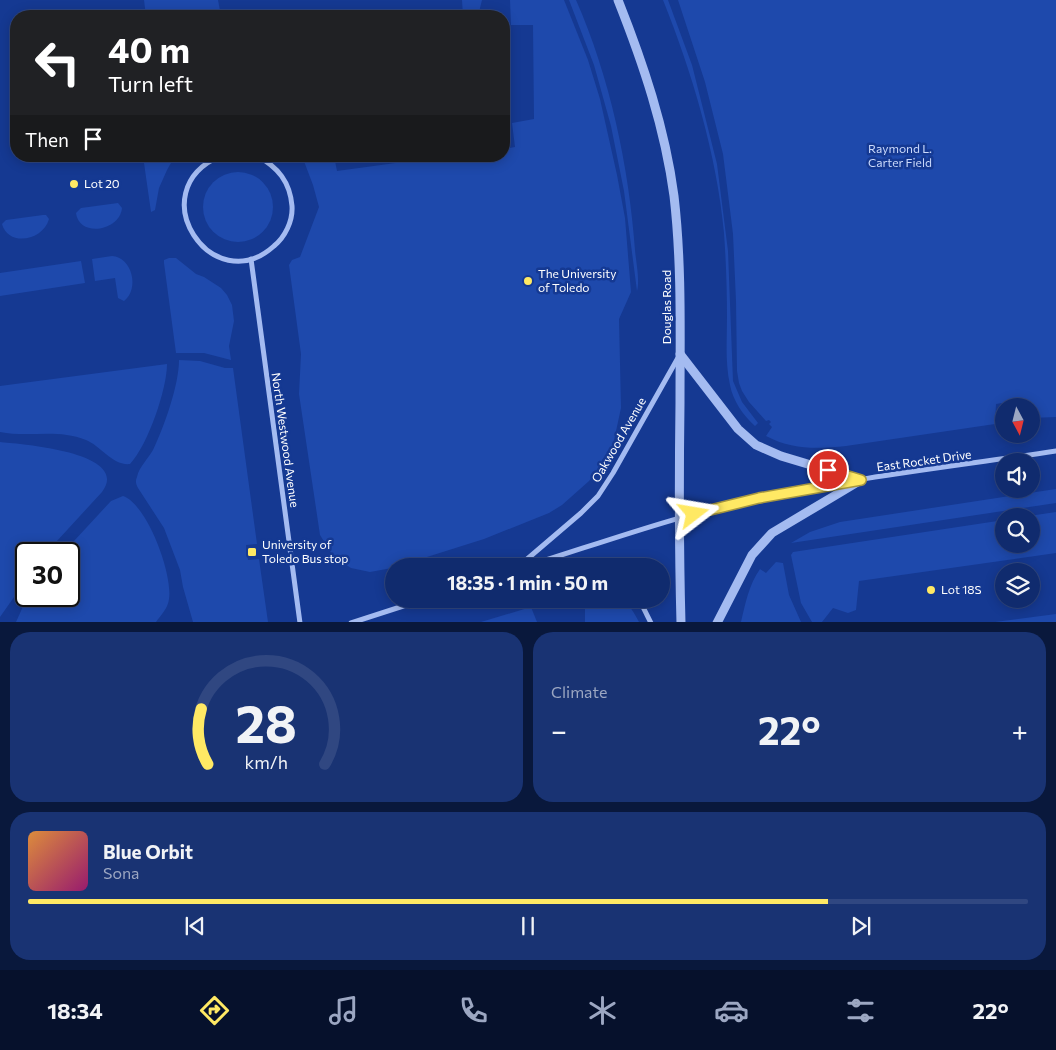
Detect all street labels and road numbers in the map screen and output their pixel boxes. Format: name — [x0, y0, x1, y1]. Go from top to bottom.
street label: Douglas Road — [659, 270, 673, 344]
street label: North Westwood Avenue — [270, 371, 302, 508]
street label: Oakwood Avenue — [588, 395, 648, 484]
street label: East Rocket Drive — [876, 446, 972, 474]

